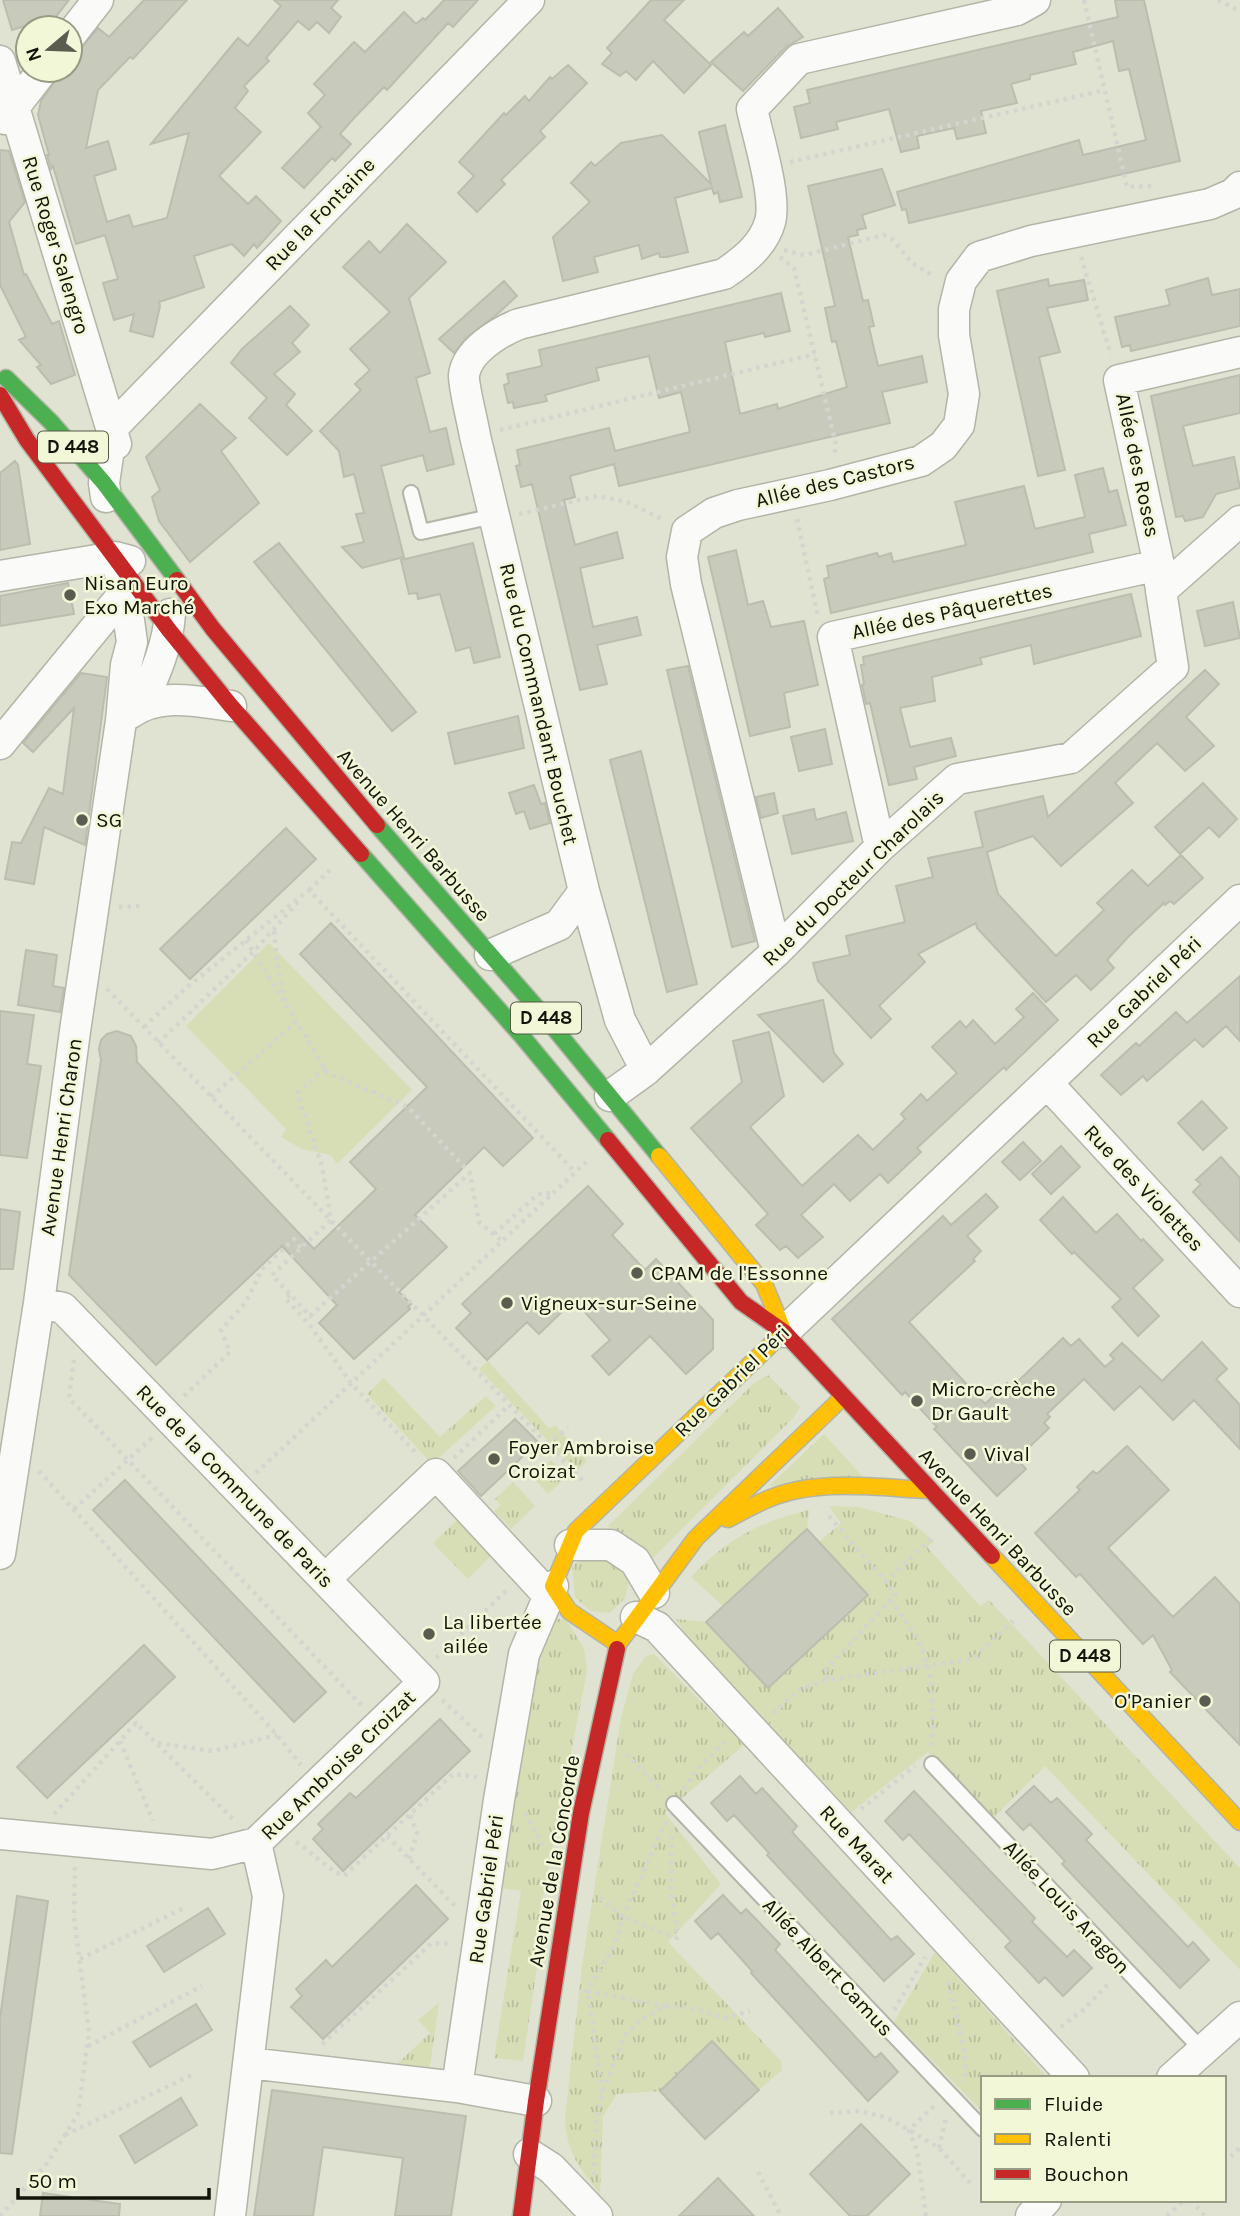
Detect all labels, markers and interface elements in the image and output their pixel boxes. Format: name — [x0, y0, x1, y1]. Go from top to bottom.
north arrow — [14, 14, 84, 84]
text: N — [21, 44, 46, 64]
street label: Rue Roger Salengro — [17, 153, 95, 337]
street label: Rue la Fontaine — [260, 153, 380, 275]
street label: Allée des Roses — [1111, 391, 1165, 539]
road number: D 448 — [38, 432, 108, 462]
street label: Allée des Castors — [753, 450, 917, 512]
street label: Rue du Commandant Bouchet — [495, 561, 583, 847]
place label: Nisan Euro Exo Marché — [84, 571, 194, 619]
street label: Allée des Pâquerettes — [849, 578, 1055, 644]
marker: Nisan Euro Exo Marché — [62, 587, 78, 603]
street label: Avenue Henri Barbusse — [333, 744, 495, 926]
street label: Rue du Docteur Charolais — [757, 785, 949, 971]
place label: SG — [96, 808, 122, 832]
marker: SG — [74, 812, 90, 828]
street label: Rue Gabriel Péri — [1081, 931, 1207, 1053]
road number: D 448 — [511, 1002, 581, 1034]
street label: Avenue Henri Charon — [35, 1037, 87, 1237]
street label: Rue des Violettes — [1079, 1120, 1209, 1256]
place label: CPAM de l'Essonne — [651, 1261, 828, 1285]
marker: CPAM de l'Essonne — [629, 1265, 645, 1281]
place label: Vigneux-sur-Seine — [521, 1291, 697, 1315]
marker: Vigneux-sur-Seine — [499, 1295, 515, 1311]
street label: Rue Gabriel Péri — [669, 1320, 795, 1442]
place label: Micro-crèche Dr Gault — [931, 1377, 1056, 1425]
street label: Rue de la Commune de Paris — [132, 1379, 338, 1593]
marker: Micro-crèche Dr Gault — [909, 1393, 925, 1409]
place label: Foyer Ambroise Croizat — [508, 1435, 654, 1483]
place label: Vival — [984, 1442, 1030, 1466]
street label: Avenue Henri Barbusse — [914, 1443, 1082, 1621]
marker: Vival — [962, 1446, 978, 1462]
marker: Foyer Ambroise Croizat — [486, 1451, 502, 1467]
place label: La libertée ailée — [443, 1610, 542, 1658]
marker: La libertée ailée — [421, 1626, 437, 1642]
road number: D 448 — [1050, 1640, 1120, 1672]
street label: Rue Ambroise Croizat — [256, 1685, 420, 1845]
place label: O'Panier — [1114, 1689, 1191, 1713]
marker: O'Panier — [1197, 1693, 1213, 1709]
street label: Avenue de la Concorde — [524, 1753, 584, 1969]
street label: Rue Marat — [815, 1800, 899, 1888]
street label: Rue Gabriel Péri — [464, 1813, 508, 1965]
street label: Allée Louis Aragon — [999, 1835, 1135, 1979]
street label: Allée Albert Camus — [758, 1893, 898, 2041]
legend — [981, 2076, 1226, 2202]
text: Fluide — [1044, 2092, 1103, 2116]
text: Ralenti — [1044, 2127, 1112, 2151]
scale bar — [18, 2156, 208, 2200]
text: Bouchon — [1044, 2162, 1129, 2186]
text: 50 m — [28, 2169, 77, 2193]

